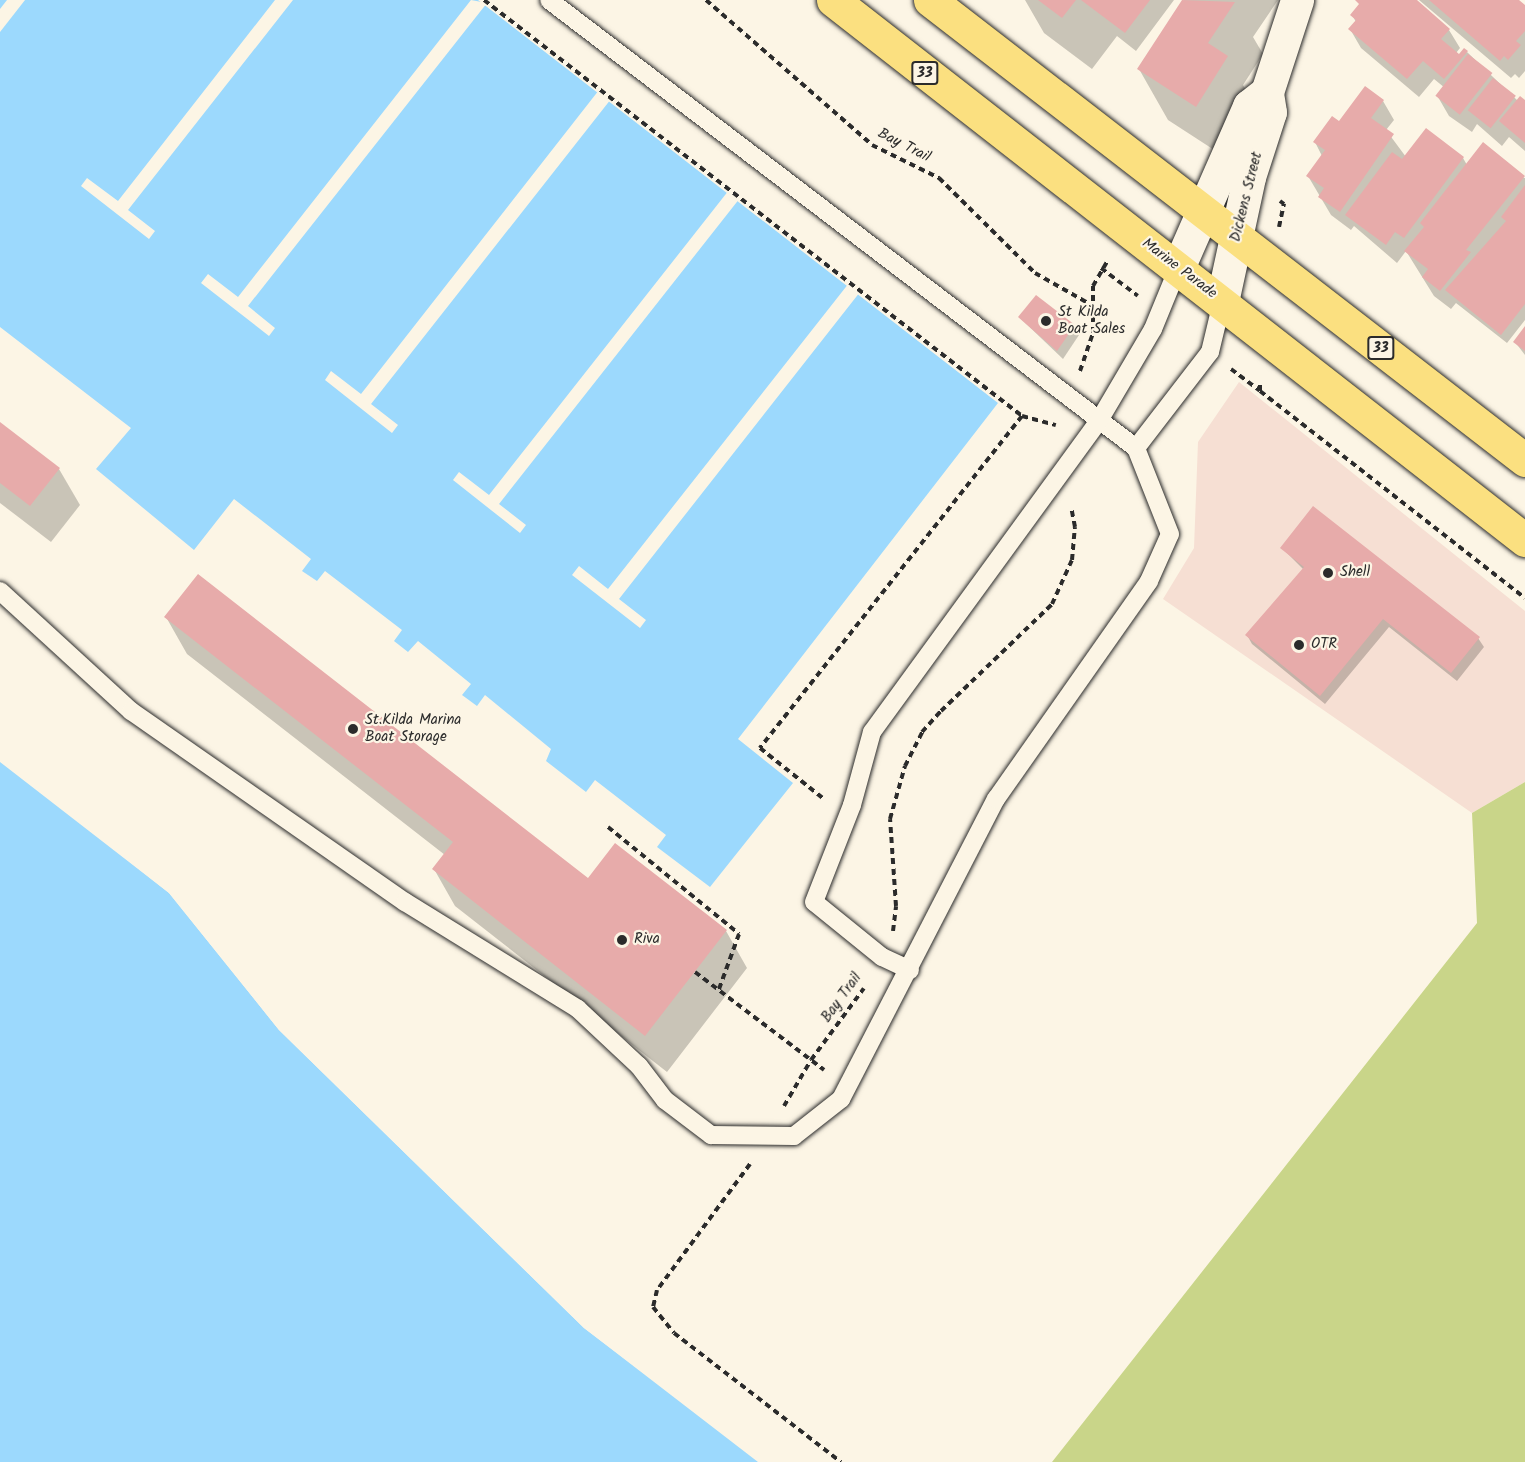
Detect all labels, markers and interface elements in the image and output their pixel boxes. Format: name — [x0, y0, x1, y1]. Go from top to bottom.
road number: 33 — [910, 62, 940, 84]
street label: Bay Trail — [875, 125, 933, 167]
street label: Dickens Street — [1227, 150, 1267, 244]
street label: Marine Parade — [1138, 235, 1220, 303]
place label: St Kilda Boat Sales — [1058, 303, 1125, 338]
marker: St Kilda Boat Sales — [1039, 314, 1053, 328]
road number: 33 — [1366, 337, 1396, 359]
place label: Shell — [1340, 564, 1370, 582]
marker: Shell — [1321, 566, 1335, 580]
place label: OTR — [1311, 636, 1337, 654]
marker: OTR — [1292, 638, 1306, 652]
place label: St.Kilda Marina Boat Storage — [365, 711, 461, 746]
marker: St.Kilda Marina Boat Storage — [346, 722, 360, 736]
place label: Riva — [634, 931, 660, 949]
marker: Riva — [615, 933, 629, 947]
street label: Bay Trail — [818, 970, 866, 1026]

